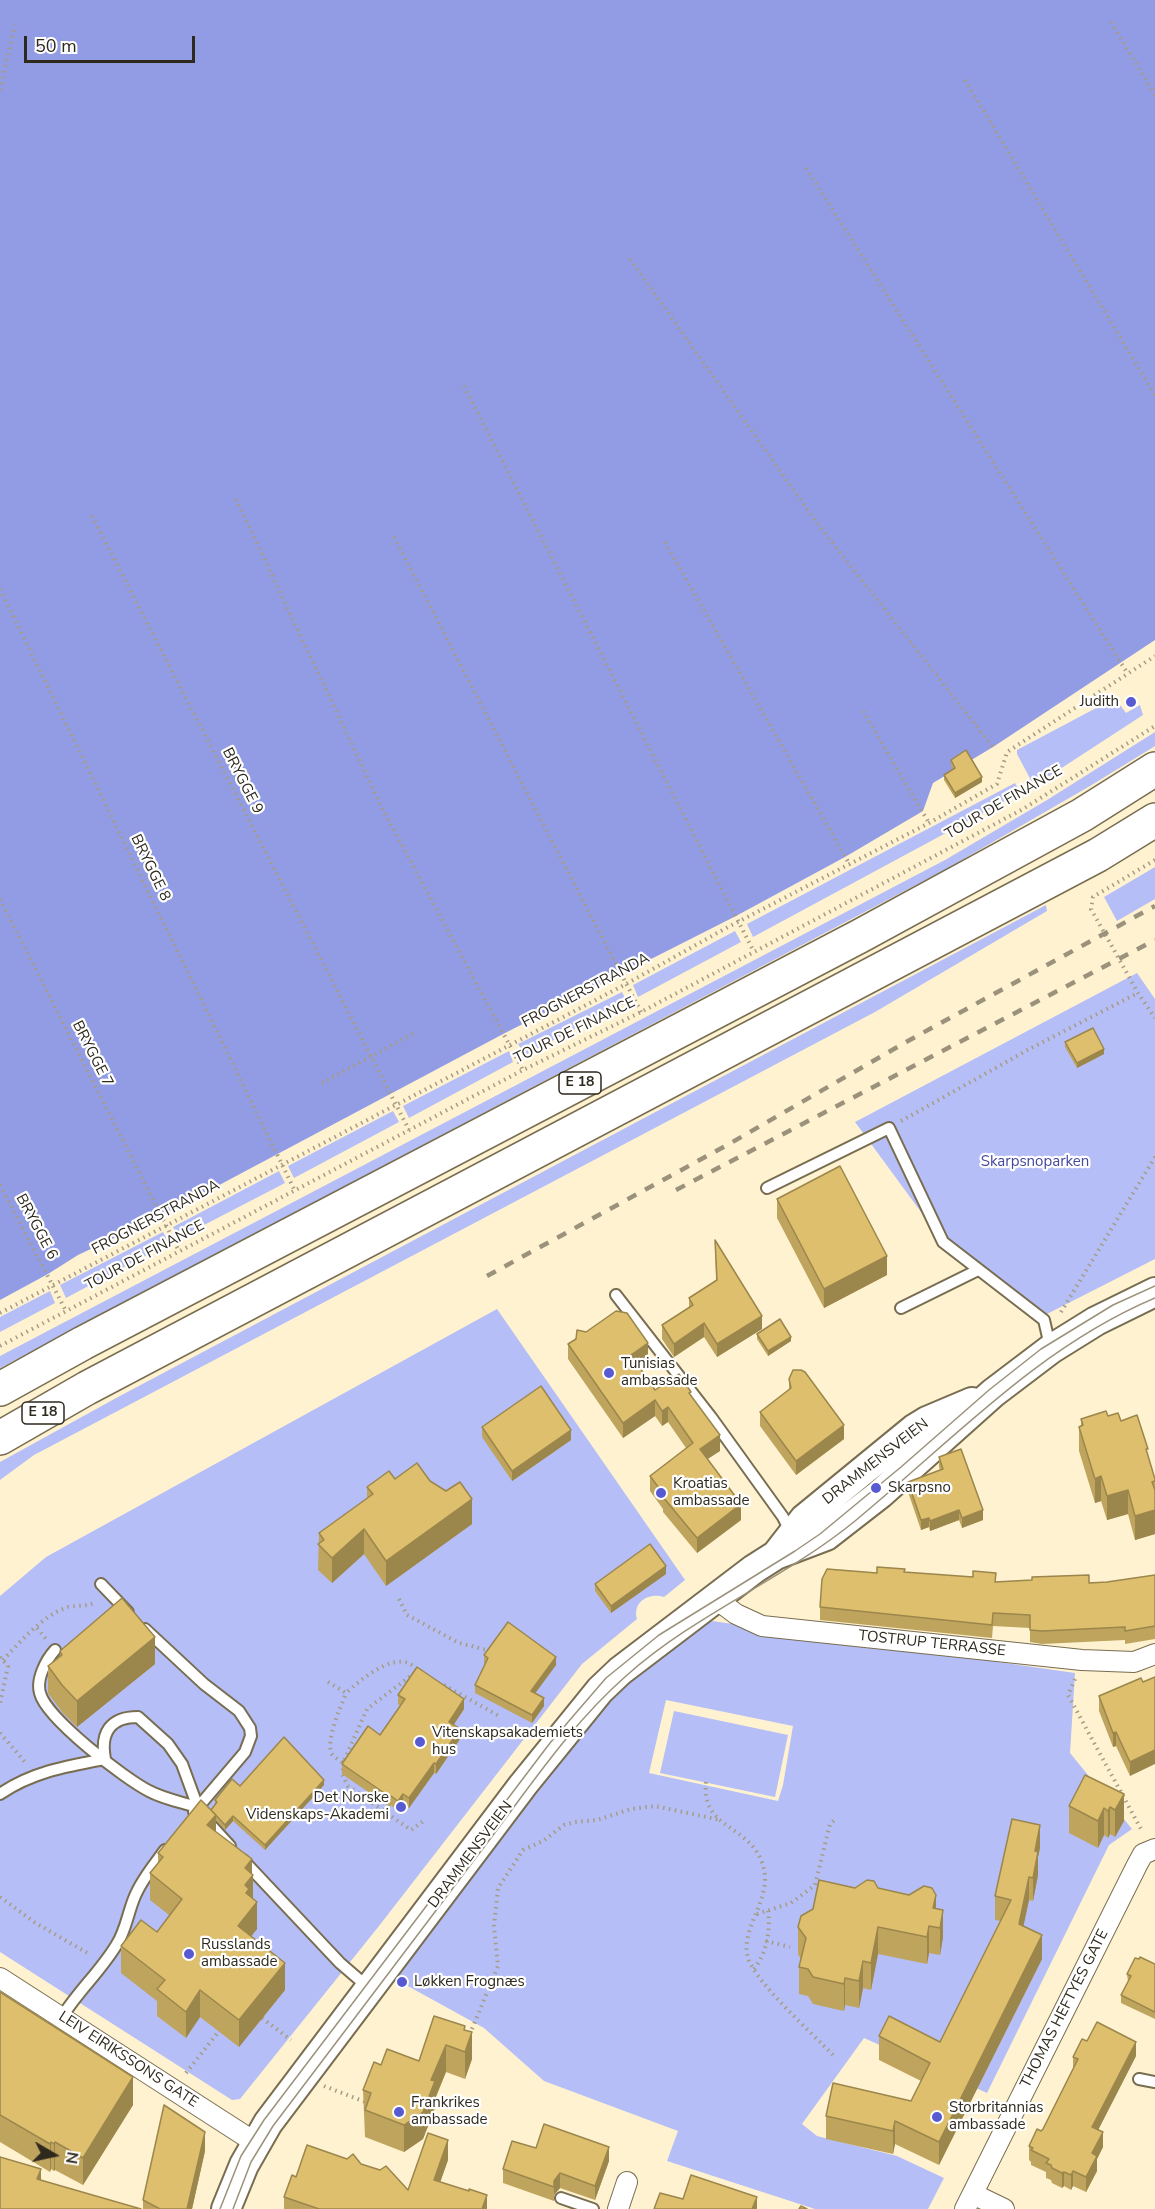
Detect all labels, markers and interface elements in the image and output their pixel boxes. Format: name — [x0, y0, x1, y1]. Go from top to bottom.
scale bar — [27, 24, 198, 62]
text: 50 m — [35, 34, 77, 58]
place label: Judith — [1080, 693, 1119, 711]
marker: Judith — [1124, 695, 1138, 709]
street label: BRYGGE 9 — [218, 745, 266, 817]
street label: TOUR DE FINANCE — [942, 762, 1066, 844]
street label: BRYGGE 8 — [126, 832, 174, 904]
street label: FROGNERSTRANDA — [519, 950, 653, 1032]
street label: TOUR DE FINANCE — [512, 994, 638, 1068]
street label: BRYGGE 7 — [68, 1018, 116, 1090]
road number: E 18 — [559, 1072, 601, 1094]
park label: Skarpsnoparken — [981, 1153, 1089, 1171]
street label: FROGNERSTRANDA — [89, 1177, 223, 1259]
street label: BRYGGE 6 — [11, 1191, 61, 1263]
street label: TOUR DE FINANCE — [82, 1217, 208, 1295]
place label: Tunisias ambassade — [621, 1355, 698, 1390]
marker: Tunisias ambassade — [602, 1366, 616, 1380]
road number: E 18 — [22, 1402, 64, 1424]
street label: DRAMMENSVEIEN — [820, 1415, 932, 1509]
place label: Kroatias ambassade — [673, 1475, 750, 1510]
place label: Skarpsno — [888, 1479, 951, 1497]
marker: Skarpsno — [869, 1481, 883, 1495]
marker: Kroatias ambassade — [654, 1486, 668, 1500]
street label: TOSTRUP TERRASSE — [858, 1627, 1006, 1661]
place label: Vitenskapsakademiets hus — [432, 1724, 583, 1759]
marker: Vitenskapsakademiets hus — [413, 1735, 427, 1749]
place label: Det Norske Videnskaps-Akademi — [246, 1789, 389, 1824]
street label: DRAMMENSVEIEN — [425, 1798, 517, 1912]
marker: Det Norske Videnskaps-Akademi — [394, 1800, 408, 1814]
street label: THOMAS HEFTYES GATE — [1017, 1927, 1113, 2091]
place label: Russlands ambassade — [201, 1936, 278, 1971]
marker: Russlands ambassade — [182, 1947, 196, 1961]
place label: Løkken Frognæs — [414, 1973, 525, 1991]
marker: Løkken Frognæs — [395, 1975, 409, 1989]
street label: LEIV EIRIKSSONS GATE — [55, 2008, 201, 2112]
place label: Frankrikes ambassade — [411, 2094, 488, 2129]
place label: Storbritannias ambassade — [949, 2099, 1044, 2134]
marker: Frankrikes ambassade — [392, 2105, 406, 2119]
marker: Storbritannias ambassade — [930, 2110, 944, 2124]
north arrow — [24, 2125, 84, 2185]
text: N — [60, 2150, 84, 2165]

